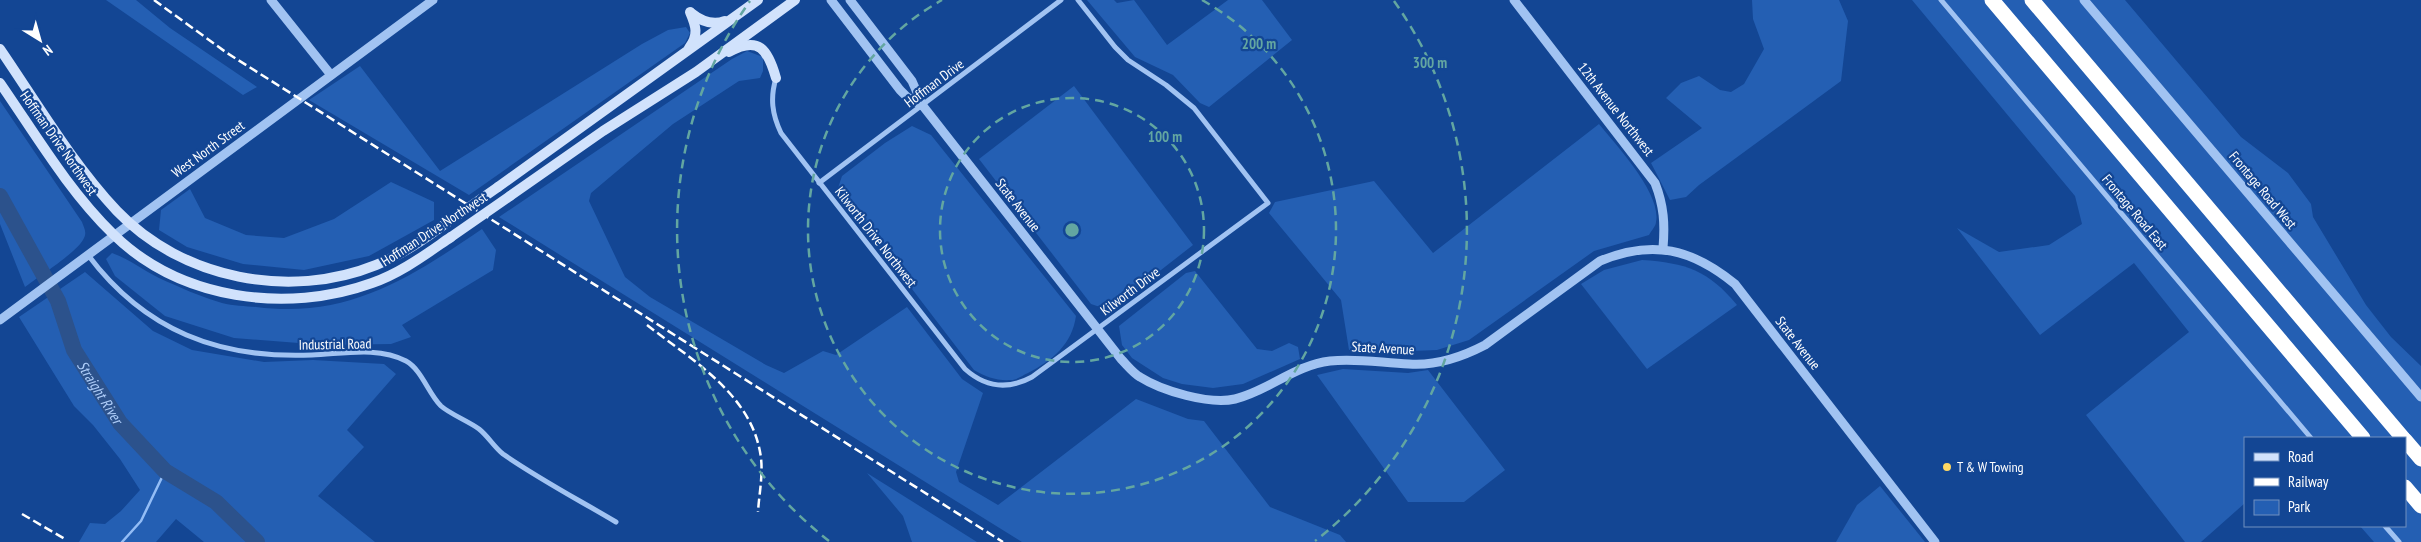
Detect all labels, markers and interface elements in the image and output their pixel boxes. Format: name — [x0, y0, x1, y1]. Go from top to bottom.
north arrow — [15, 15, 65, 65]
text: 200 m — [1242, 34, 1276, 53]
text: N — [39, 41, 56, 60]
text: 300 m — [1413, 53, 1447, 72]
street label: Hoffman Drive — [901, 55, 967, 111]
street label: 12th Avenue Northwest — [1574, 59, 1658, 160]
street label: Hoffman Drive Northwest — [16, 87, 102, 199]
street label: West North Street — [168, 116, 248, 182]
text: 100 m — [1148, 127, 1182, 146]
street label: Frontage Road West — [2225, 147, 2301, 233]
street label: Frontage Road East — [2098, 171, 2172, 254]
street label: State Avenue — [992, 175, 1045, 236]
street label: Kilworth Drive Northwest — [831, 183, 921, 291]
street label: Hoffman Drive Northwest — [377, 188, 491, 270]
centre of rings — [1063, 221, 1081, 239]
street label: Kilworth Drive — [1097, 263, 1164, 319]
street label: State Avenue — [1772, 313, 1825, 374]
street label: Industrial Road — [298, 334, 372, 354]
street label: State Avenue — [1351, 337, 1415, 359]
water label: Straight River — [73, 357, 128, 429]
legend — [2244, 437, 2406, 527]
text: Road — [2288, 447, 2314, 466]
place label: T & W Towing — [1957, 458, 2024, 476]
marker: T & W Towing — [1941, 461, 1953, 473]
text: Railway — [2288, 472, 2329, 491]
text: Park — [2288, 497, 2310, 516]

